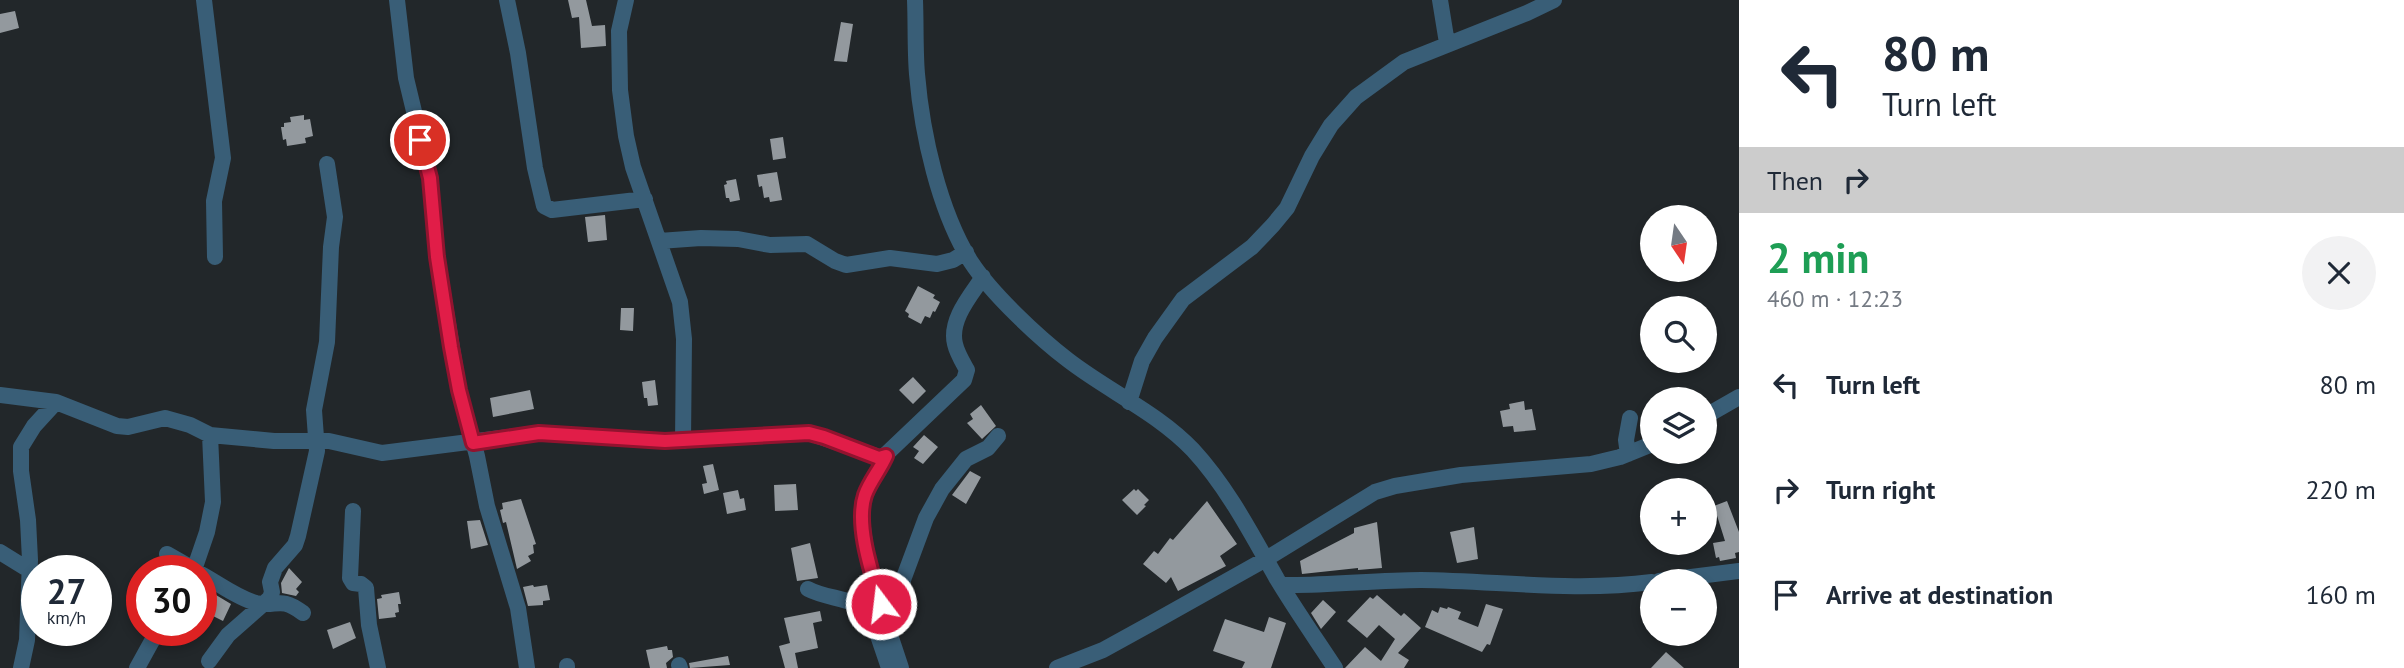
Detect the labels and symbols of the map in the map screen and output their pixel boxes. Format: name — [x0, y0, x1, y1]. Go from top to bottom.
pin — [390, 110, 450, 170]
north arrow — [1640, 205, 1717, 282]
speed limit sign: 30 — [126, 555, 217, 646]
position arrow — [844, 567, 918, 641]

